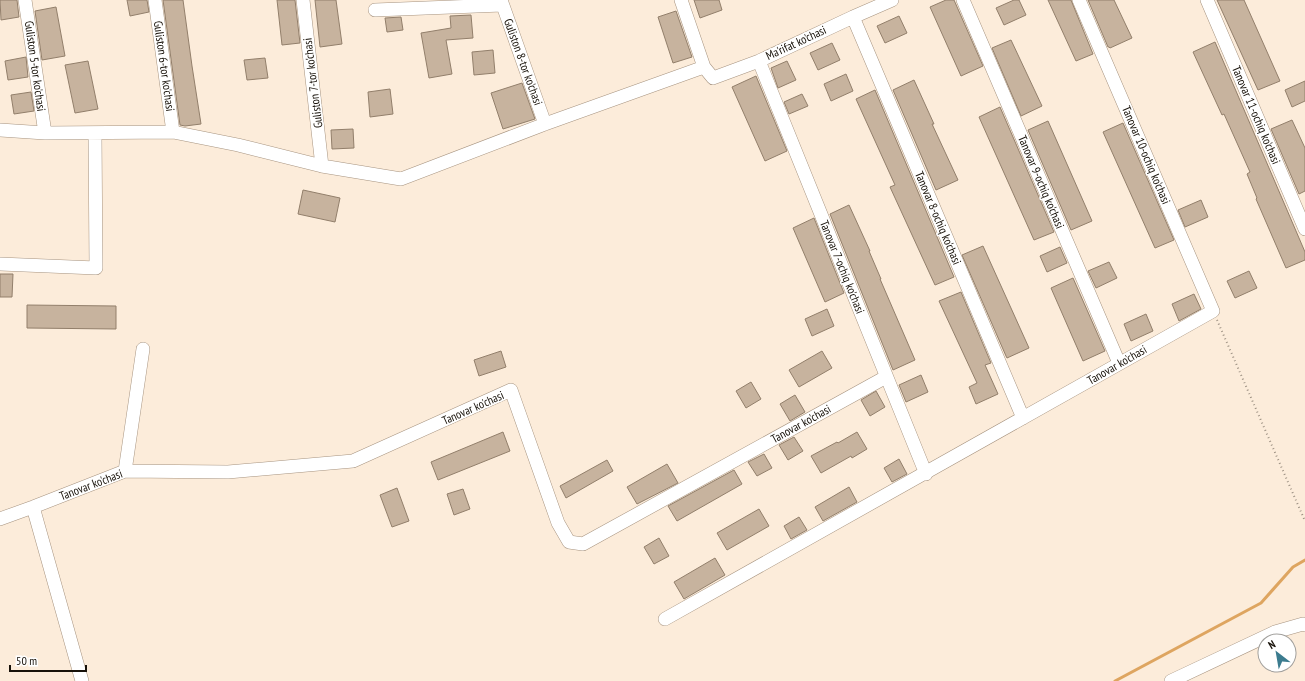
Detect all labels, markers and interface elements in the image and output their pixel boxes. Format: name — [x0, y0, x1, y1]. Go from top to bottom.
street label: Guliston 8-tor ko'chasi — [501, 16, 546, 107]
street label: Guliston 5-tor ko'chasi — [22, 20, 49, 112]
street label: Guliston 6-tor ko'chasi — [151, 20, 178, 112]
street label: Ma'rifat ko'chasi — [763, 22, 828, 63]
street label: Guliston 7-tor ko'chasi — [300, 37, 325, 129]
street label: Tanovar 11-ochiq ko'chasi — [1229, 63, 1284, 166]
street label: Tanovar 10-ochiq ko'chasi — [1119, 103, 1174, 206]
street label: Tanovar 9-ochiq ko'chasi — [1015, 133, 1068, 231]
street label: Tanovar 8-ochiq ko'chasi — [912, 169, 965, 267]
street label: Tanovar 7-ochiq ko'chasi — [817, 218, 868, 316]
street label: Tanovar ko'chasi — [1084, 342, 1149, 388]
street label: Tanovar ko'chasi — [440, 387, 506, 428]
street label: Tanovar ko'chasi — [768, 401, 833, 446]
street label: Tanovar ko'chasi — [57, 466, 124, 503]
north arrow — [1257, 633, 1297, 673]
text: N — [1266, 637, 1278, 652]
scale bar — [10, 647, 86, 673]
text: 50 m — [16, 653, 37, 668]

